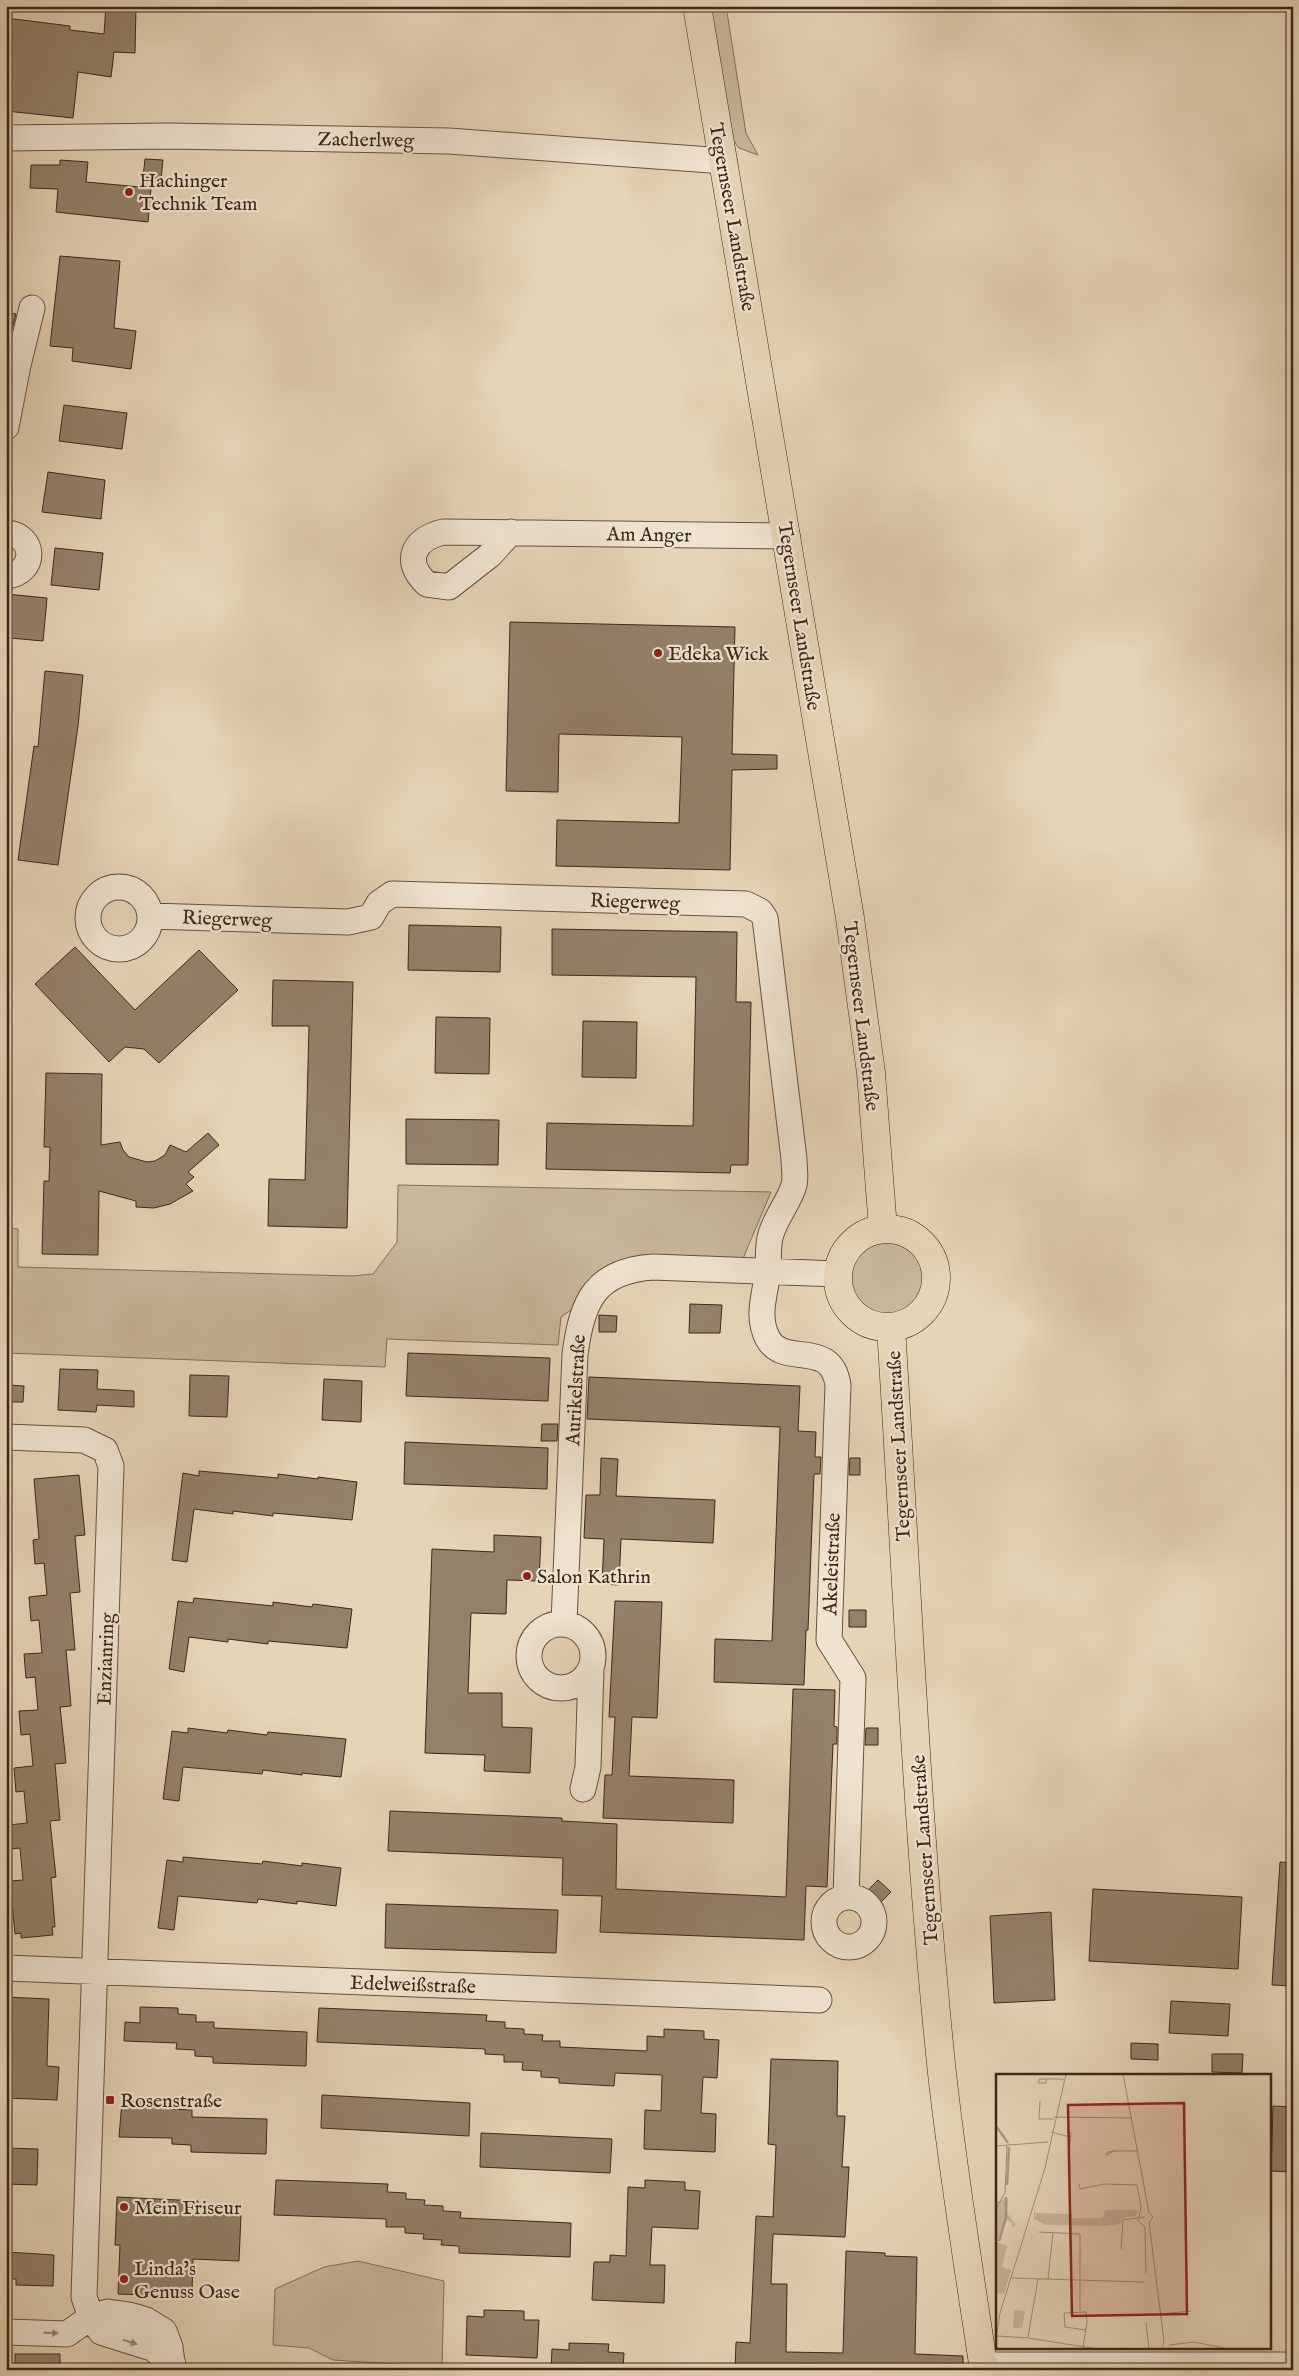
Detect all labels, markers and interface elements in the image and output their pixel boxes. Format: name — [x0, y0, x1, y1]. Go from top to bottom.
street label: Tegernseer Landstraße — [703, 121, 760, 313]
street label: Zacherlweg — [317, 127, 416, 154]
place label: Hachinger Technik Team — [139, 169, 257, 217]
marker: Hachinger Technik Team — [123, 186, 135, 198]
street label: Tegernseer Landstraße — [771, 520, 826, 712]
street label: Am Anger — [605, 522, 692, 549]
place label: Edeka Wick — [668, 642, 769, 667]
marker: Edeka Wick — [652, 647, 664, 659]
street label: Riegerweg — [590, 888, 682, 917]
street label: Riegerweg — [182, 905, 274, 934]
street label: Tegernseer Landstraße — [836, 920, 885, 1112]
street label: Aurikelstraße — [561, 1334, 592, 1447]
street label: Tegernseer Landstraße — [882, 1350, 917, 1542]
street label: Akeleistraße — [818, 1512, 847, 1617]
place label: Salon Kathrin — [537, 1565, 651, 1590]
marker: Salon Kathrin — [521, 1570, 533, 1582]
street label: Enzianring — [92, 1611, 121, 1706]
street label: Tegernseer Landstraße — [906, 1754, 945, 1946]
street label: Edelweißstraße — [350, 1971, 476, 2000]
inset map — [996, 2074, 1272, 2348]
place label: Rosenstraße — [120, 2089, 222, 2114]
marker: Rosenstraße — [104, 2094, 116, 2106]
place label: Mein Friseur — [134, 2196, 242, 2221]
marker: Mein Friseur — [118, 2201, 130, 2213]
place label: Linda's Genuss Oase — [134, 2257, 240, 2305]
marker: Linda's Genuss Oase — [118, 2273, 130, 2285]
one-way arrow — [43, 2330, 59, 2338]
one-way arrow — [123, 2338, 138, 2346]

